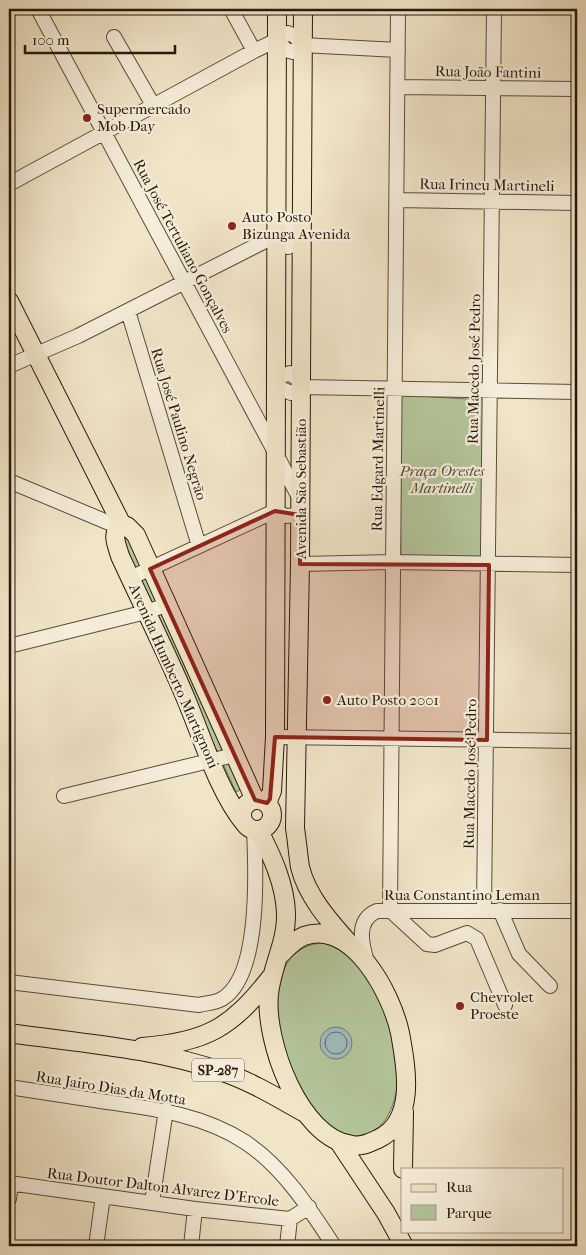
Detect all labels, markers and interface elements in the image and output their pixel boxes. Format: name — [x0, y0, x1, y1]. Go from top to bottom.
scale bar — [25, 22, 175, 54]
text: 100 m — [32, 31, 70, 49]
street label: Rua João Fantini — [435, 62, 542, 82]
place label: Supermercado Mob Day — [97, 100, 191, 135]
marker: Supermercado Mob Day — [81, 112, 93, 124]
street label: Rua José Tertuliano Gonçalves — [129, 156, 237, 336]
street label: Rua Irineu Martineli — [419, 175, 555, 195]
place label: Auto Posto Bizunga Avenida — [241, 208, 351, 243]
marker: Auto Posto Bizunga Avenida — [226, 220, 238, 232]
street label: Rua Macedo José Pedro — [464, 293, 484, 444]
street label: Rua José Paulino Negrão — [147, 346, 211, 503]
street label: Rua Edgard Martinelli — [368, 386, 388, 532]
street label: Avenida São Sebastião — [292, 418, 310, 560]
park label: Praça Orestes Martinelli — [399, 462, 485, 497]
street label: Avenida Humberto Martignoni — [125, 580, 223, 772]
place label: Auto Posto 2001 — [336, 691, 439, 709]
marker: Auto Posto 2001 — [321, 694, 333, 706]
street label: Rua Macedo José Pedro — [460, 698, 480, 849]
street label: Rua Constantino Leman — [384, 886, 540, 904]
place label: Chevrolet Proeste — [470, 988, 534, 1023]
marker: Chevrolet Proeste — [454, 1000, 466, 1012]
road number: SP-287 — [192, 1058, 244, 1082]
street label: Rua Jairo Dias da Motta — [35, 1067, 188, 1109]
street label: Rua Doutor Dalton Alvarez D'Ercole — [46, 1164, 281, 1210]
legend — [401, 1168, 564, 1232]
text: Rua — [446, 1178, 473, 1196]
text: Parque — [446, 1204, 492, 1222]

